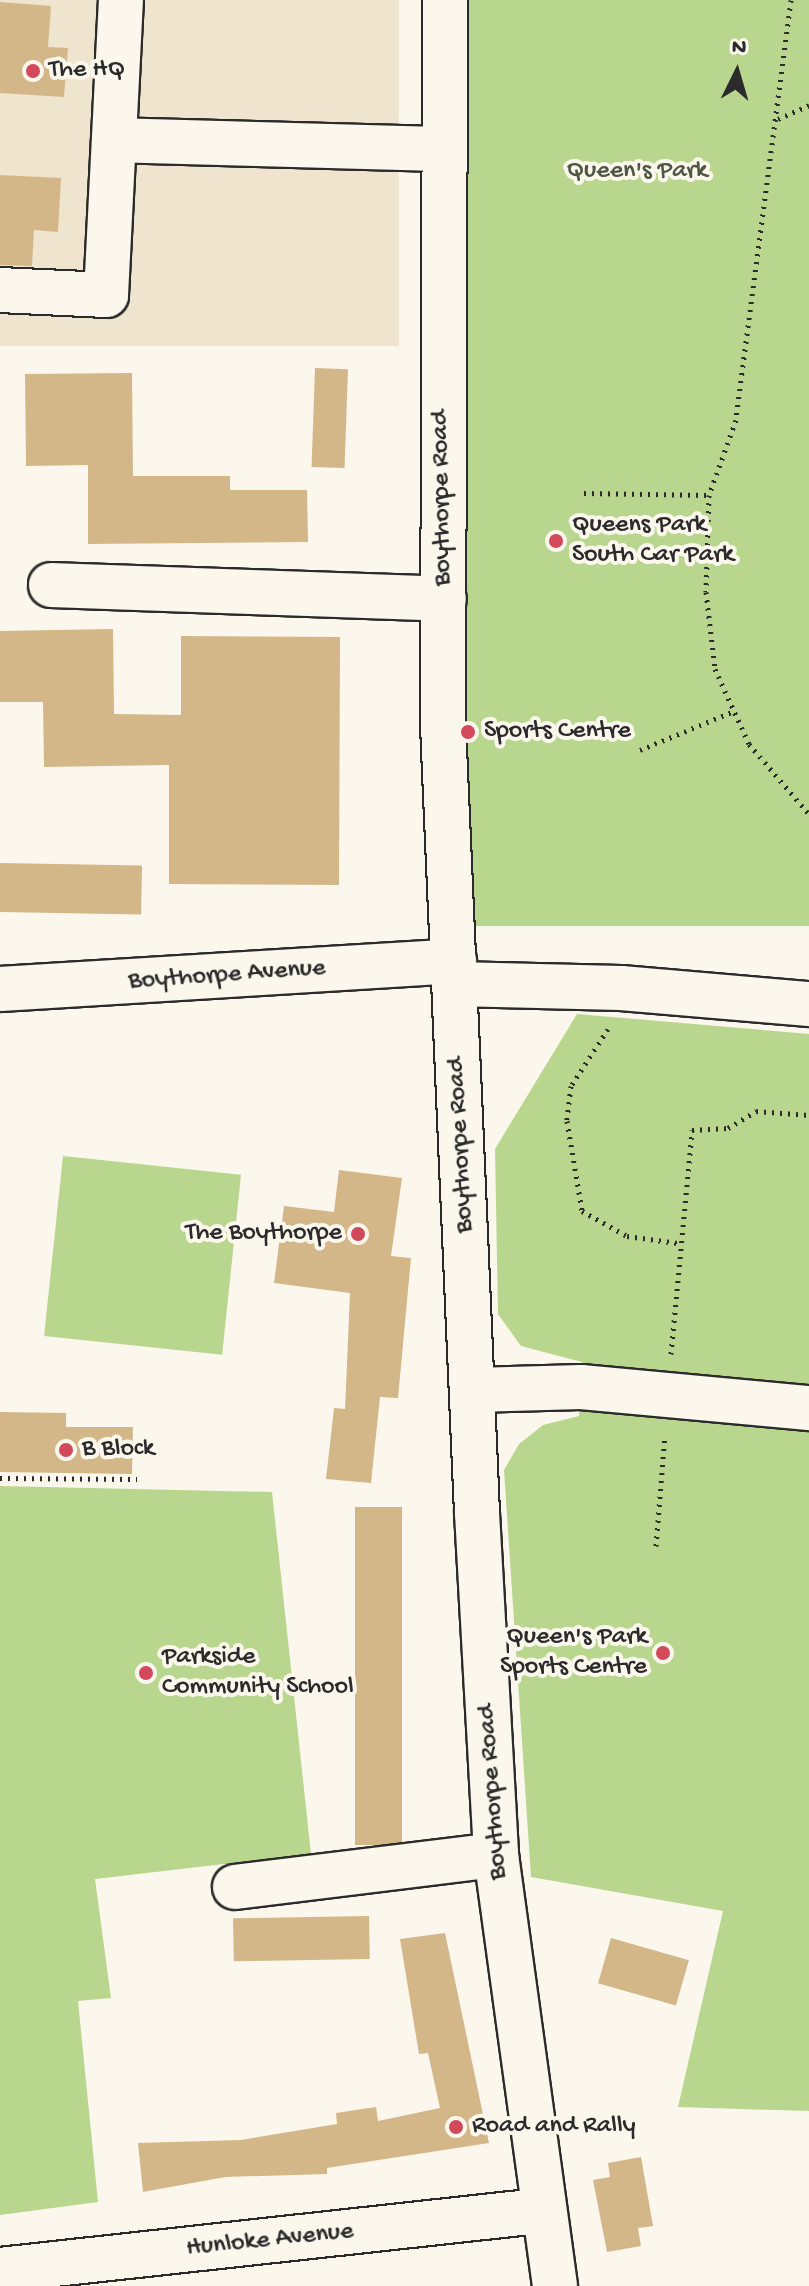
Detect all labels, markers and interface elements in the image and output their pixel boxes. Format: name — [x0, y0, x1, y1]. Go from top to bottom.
north arrow — [697, 32, 777, 112]
text: N — [731, 35, 747, 62]
place label: The HQ — [49, 55, 125, 87]
marker: The HQ — [24, 62, 42, 80]
park label: Queen's Park — [567, 156, 707, 188]
street label: Boythorpe Road — [426, 410, 460, 586]
place label: Queens Park South Car Park — [572, 510, 734, 572]
marker: Queens Park South Car Park — [547, 532, 565, 550]
place label: Sports Centre — [484, 716, 631, 748]
marker: Sports Centre — [459, 723, 477, 741]
street label: Boythorpe Avenue — [127, 954, 327, 998]
street label: Boythorpe Road — [442, 1056, 482, 1234]
place label: The Boythorpe — [185, 1218, 342, 1250]
marker: The Boythorpe — [349, 1225, 367, 1243]
place label: B Block — [82, 1434, 154, 1466]
marker: B Block — [57, 1441, 75, 1459]
place label: Queen's Park Sports Centre — [500, 1622, 647, 1684]
place label: Parkside Community School — [162, 1642, 354, 1704]
marker: Queen's Park Sports Centre — [654, 1644, 672, 1662]
marker: Parkside Community School — [137, 1664, 155, 1682]
street label: Boythorpe Road — [472, 1703, 516, 1881]
place label: Road and Rally — [472, 2111, 635, 2143]
marker: Road and Rally — [447, 2118, 465, 2136]
street label: Hunloke Avenue — [185, 2217, 355, 2265]

